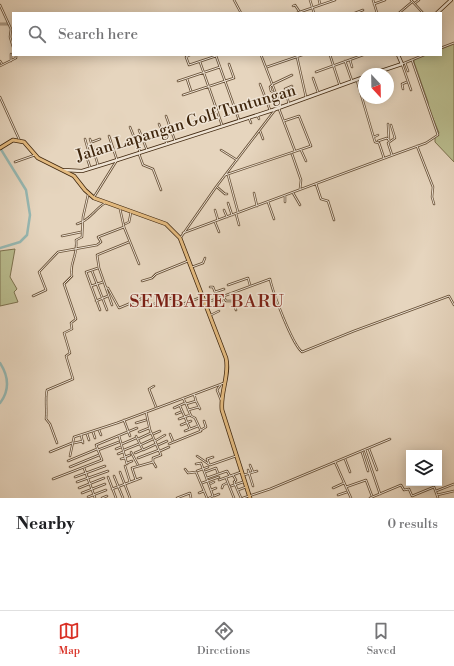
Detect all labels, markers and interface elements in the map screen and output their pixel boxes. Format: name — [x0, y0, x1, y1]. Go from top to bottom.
search box — [12, 12, 442, 56]
icon: search — [26, 23, 48, 45]
text: Search here — [58, 25, 138, 44]
north arrow — [358, 68, 394, 104]
street label: Jalan Lapangan Golf Tuntungan — [73, 80, 299, 166]
district label: SEMBAHE BARU — [129, 290, 285, 313]
map controls — [406, 450, 442, 486]
button: layers — [406, 450, 442, 486]
text: Nearby — [16, 513, 75, 535]
text: 0 results — [387, 516, 438, 532]
tab: Map — [58, 620, 80, 658]
tab: Directions — [197, 620, 250, 658]
tab: Saved — [367, 620, 396, 658]

